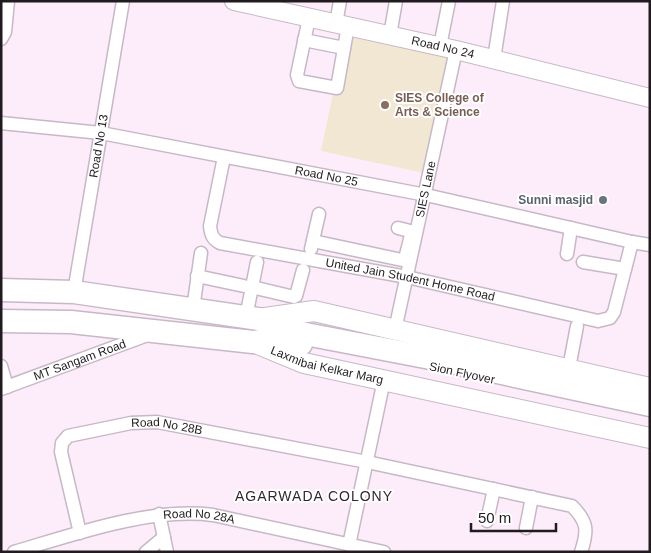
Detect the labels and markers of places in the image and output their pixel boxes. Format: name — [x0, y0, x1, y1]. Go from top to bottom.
place label: SIES College of Arts & Science — [395, 91, 485, 119]
marker: SIES College of Arts & Science — [379, 99, 391, 111]
place label: Sunni masjid — [518, 193, 593, 207]
marker: Sunni masjid — [597, 194, 609, 206]

